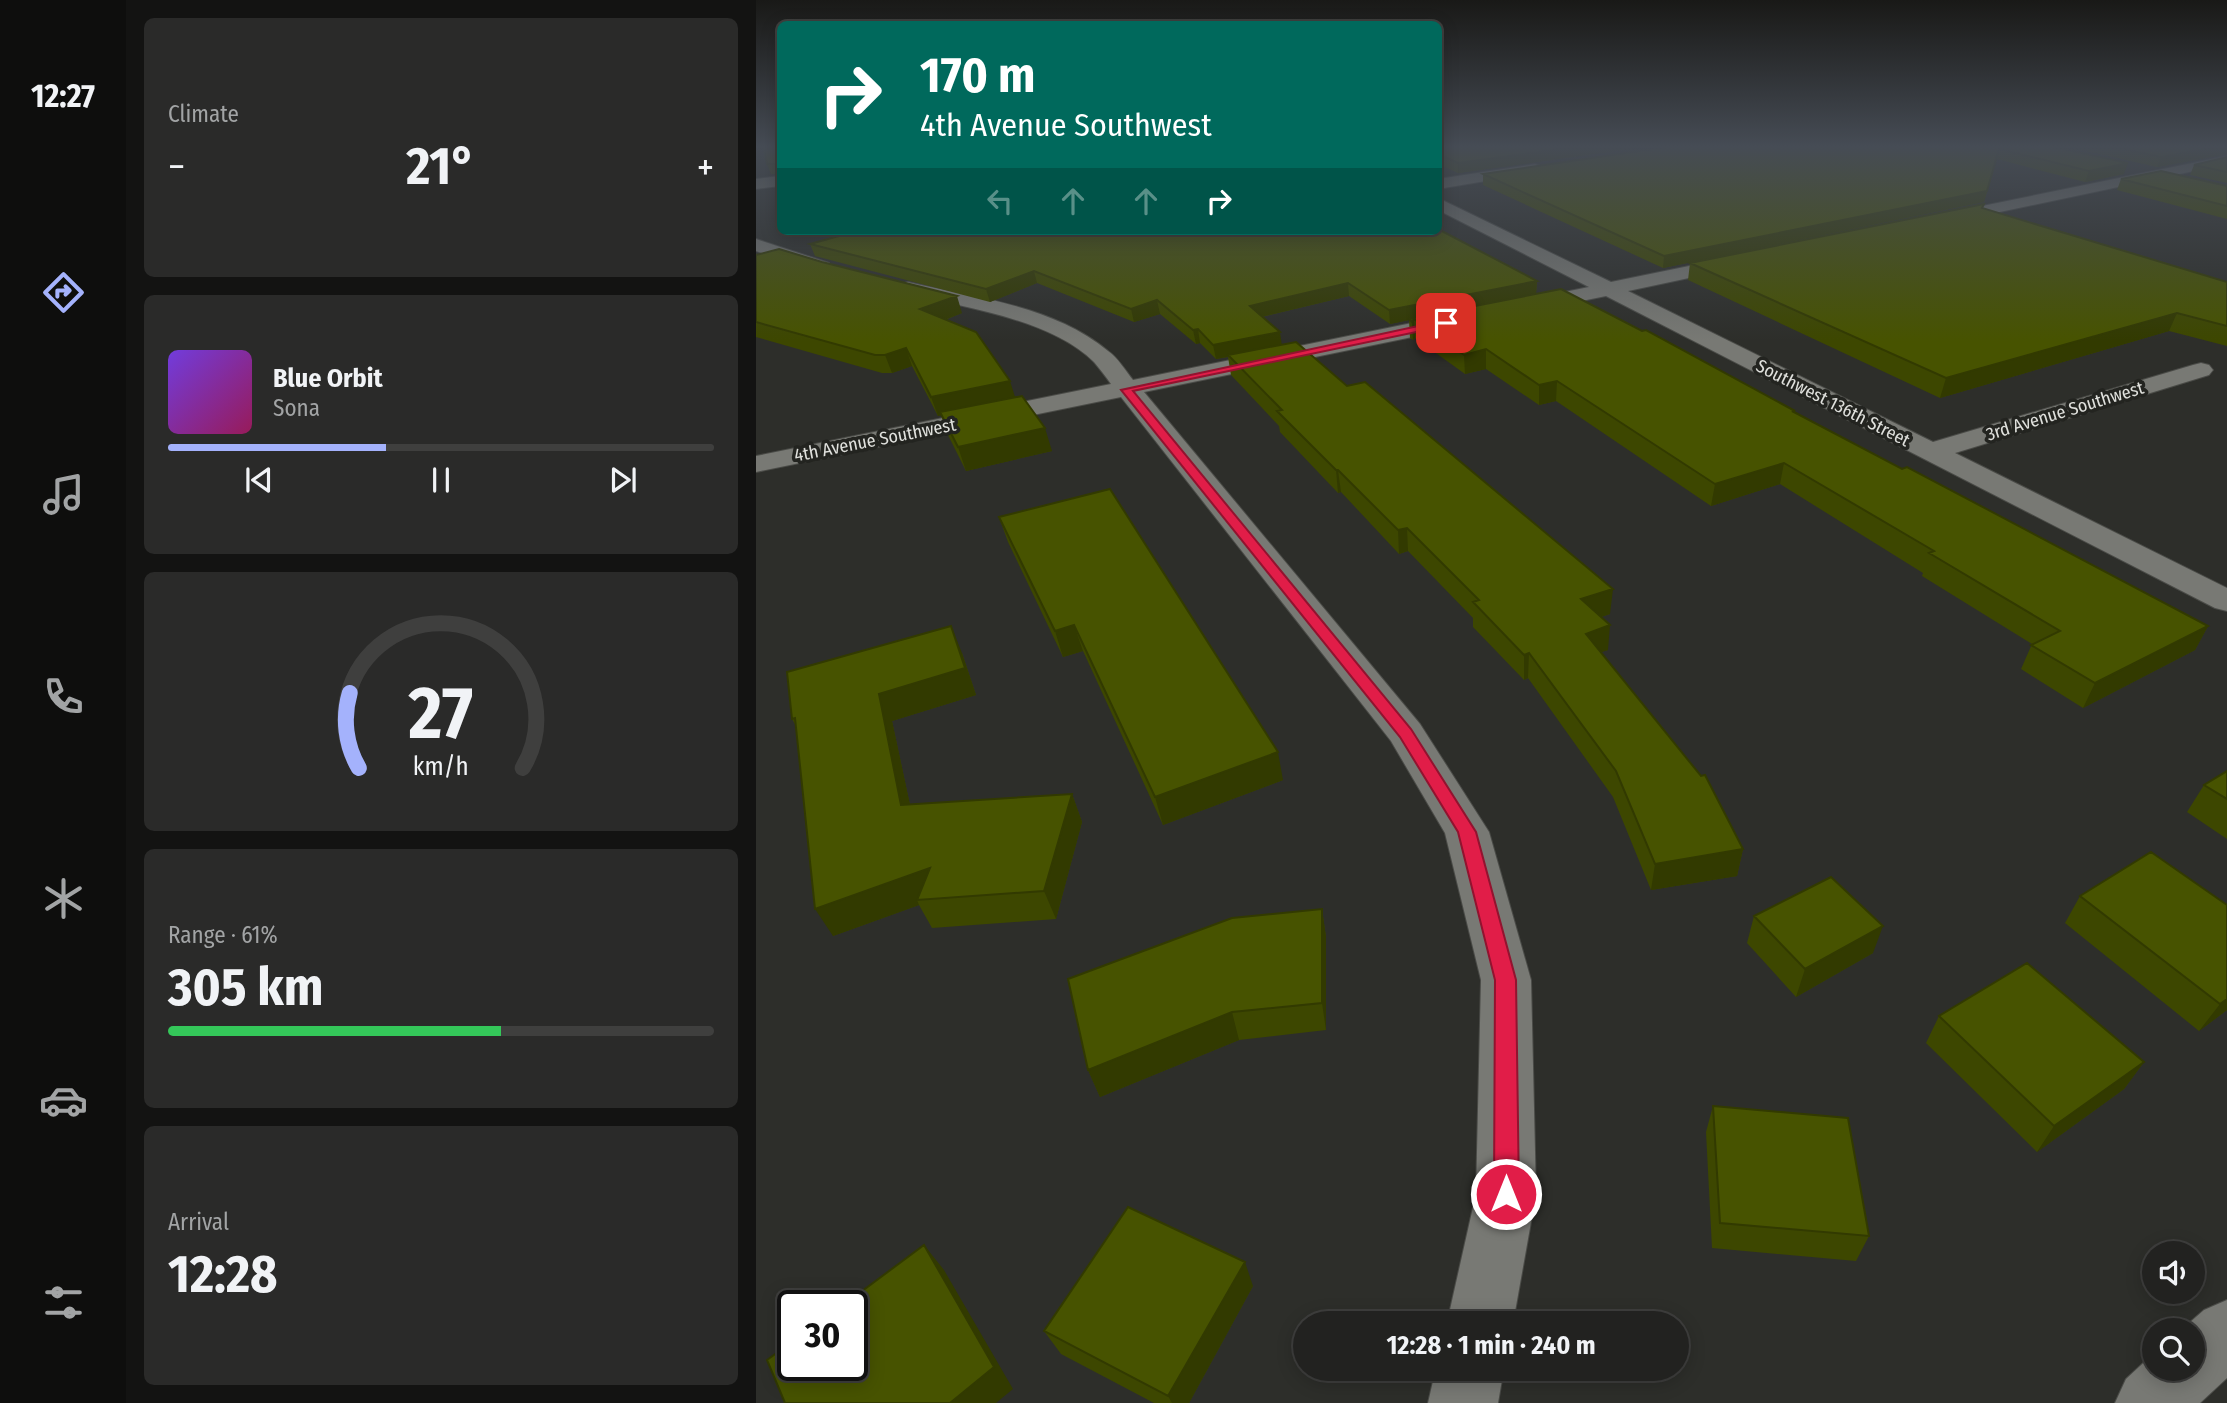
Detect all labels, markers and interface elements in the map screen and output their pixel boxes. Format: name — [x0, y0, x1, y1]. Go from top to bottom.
text: 170 m — [920, 46, 1036, 105]
icon: right — [805, 49, 896, 140]
text: 12:27 — [31, 77, 95, 115]
text: Climate — [168, 100, 239, 128]
text: 4th Avenue Southwest — [920, 106, 1212, 144]
text: 21° — [406, 135, 476, 198]
text: − — [168, 144, 185, 190]
text: + — [697, 144, 714, 190]
icon: left — [981, 182, 1019, 220]
icon: ahead — [1054, 182, 1092, 220]
icon: ahead — [1127, 182, 1165, 220]
icon: right — [1200, 182, 1238, 220]
icon: directions — [39, 268, 88, 317]
pin — [1416, 293, 1476, 353]
icon: arrive — [1427, 304, 1465, 342]
street label: Southwest 136th Street — [1752, 355, 1914, 451]
text: Blue Orbit — [273, 363, 383, 394]
street label: 3rd Avenue Southwest — [1984, 377, 2147, 445]
text: Sona — [273, 394, 320, 422]
street label: 4th Avenue Southwest — [792, 414, 958, 466]
icon: previous — [240, 461, 278, 499]
icon: pause — [422, 461, 460, 499]
icon: next — [604, 461, 642, 499]
icon: music — [39, 470, 88, 519]
text: 27 — [408, 670, 473, 757]
icon: phone — [39, 672, 88, 721]
text: km/h — [413, 751, 469, 781]
icon: climate — [39, 874, 88, 923]
text: Range · 61% — [168, 921, 278, 949]
text: 305 km — [168, 956, 323, 1019]
icon: car — [39, 1076, 88, 1125]
position arrow — [1469, 1157, 1543, 1231]
text: Arrival — [168, 1208, 229, 1236]
map controls — [2142, 1241, 2205, 1381]
button: sound — [2142, 1241, 2205, 1304]
text: 12:28 — [168, 1243, 278, 1306]
icon: filters — [39, 1278, 88, 1327]
speed limit sign: 30 — [777, 1290, 868, 1381]
button: search — [2142, 1318, 2205, 1381]
text: 12:28 · 1 min · 240 m — [1386, 1330, 1596, 1361]

